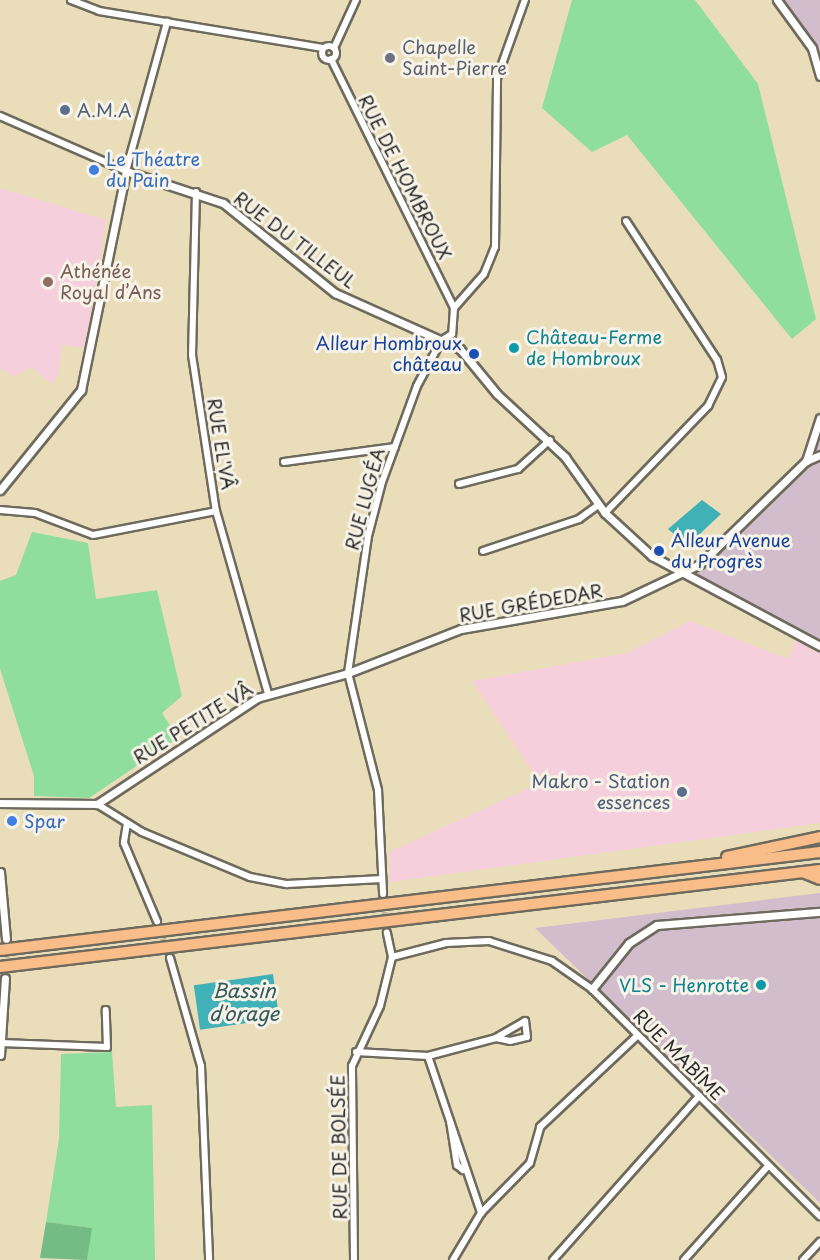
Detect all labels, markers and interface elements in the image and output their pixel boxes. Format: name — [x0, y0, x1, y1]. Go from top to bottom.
place label: Chapelle Saint-Pierre — [402, 37, 507, 80]
marker: Chapelle Saint-Pierre — [383, 51, 397, 65]
street label: RUE DE HOMBROUX — [354, 90, 456, 264]
place label: A.M.A — [77, 99, 132, 121]
marker: A.M.A — [58, 103, 72, 117]
place label: Le Théatre du Pain — [106, 149, 200, 192]
marker: Le Théatre du Pain — [87, 163, 101, 177]
street label: RUE DU TILLEUL — [228, 186, 362, 294]
place label: Athénée Royal d’Ans — [60, 261, 161, 304]
marker: Athénée Royal d’Ans — [41, 275, 55, 289]
place label: Château-Ferme de Hombroux — [526, 327, 662, 370]
place label: Alleur Hombroux château — [316, 333, 462, 376]
marker: Château-Ferme de Hombroux — [507, 341, 521, 355]
marker: Alleur Hombroux château — [467, 347, 481, 361]
street label: RUE EL'VÂ — [203, 396, 239, 492]
street label: RUE LUGÉA — [341, 445, 389, 553]
place label: Alleur Avenue du Progrès — [671, 530, 790, 572]
marker: Alleur Avenue du Progrès — [652, 544, 666, 558]
street label: RUE GRÉDEDAR — [457, 580, 605, 626]
street label: RUE PETITE VÂ — [129, 677, 257, 769]
place label: Makro - Station essences — [530, 771, 670, 814]
marker: Makro - Station essences — [675, 785, 689, 799]
place label: Spar — [24, 810, 65, 832]
marker: Spar — [5, 814, 19, 828]
place label: VLS - Henrotte — [618, 974, 749, 996]
water label: Bassin d'orage — [209, 978, 279, 1025]
marker: VLS - Henrotte — [754, 978, 768, 992]
street label: RUE MABÎME — [629, 1005, 729, 1105]
street label: RUE DE BOLSÉE — [327, 1074, 351, 1220]

